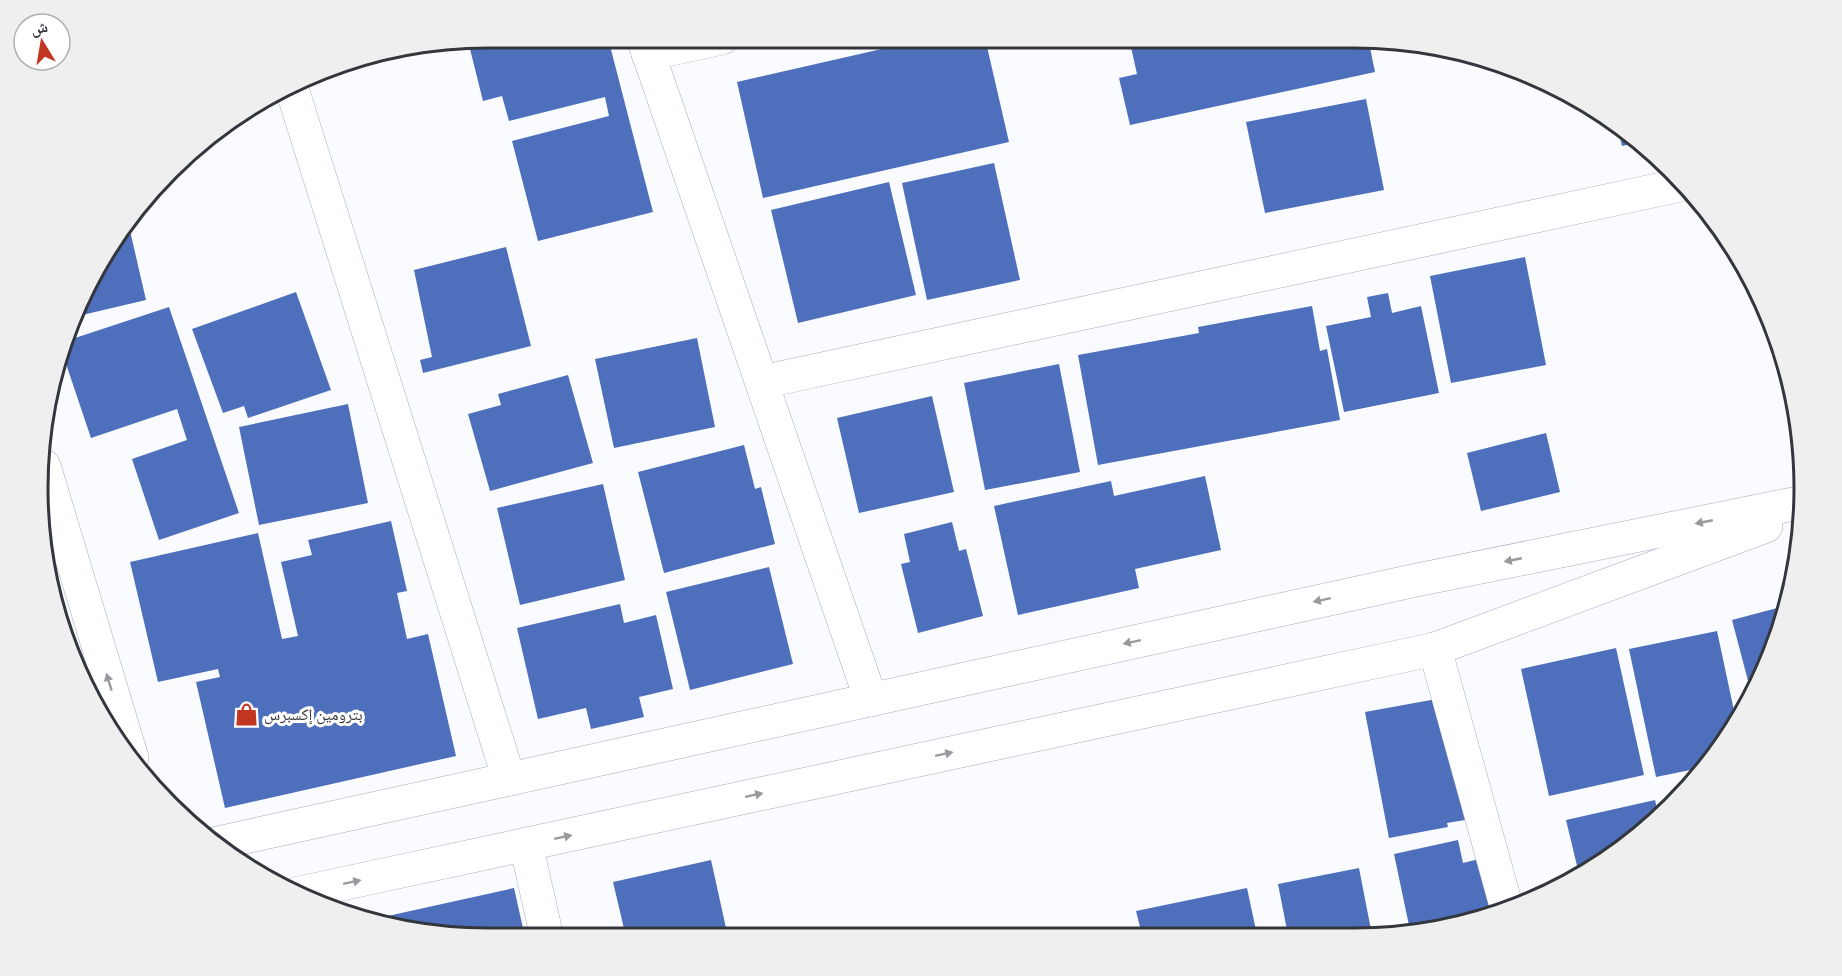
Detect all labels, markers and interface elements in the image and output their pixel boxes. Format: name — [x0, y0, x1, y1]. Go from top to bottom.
north arrow — [12, 12, 72, 72]
text: ش — [29, 18, 50, 41]
one-way arrow — [1695, 518, 1714, 527]
one-way arrow — [1504, 556, 1523, 566]
one-way arrow — [1313, 596, 1332, 606]
one-way arrow — [1123, 638, 1141, 648]
one-way arrow — [104, 673, 113, 691]
shop icon: بترومين إكسبرس — [233, 701, 259, 727]
place label: بترومين إكسبرس — [264, 706, 363, 726]
one-way arrow — [935, 749, 953, 759]
one-way arrow — [744, 790, 763, 800]
one-way arrow — [554, 831, 572, 841]
one-way arrow — [343, 877, 362, 886]

